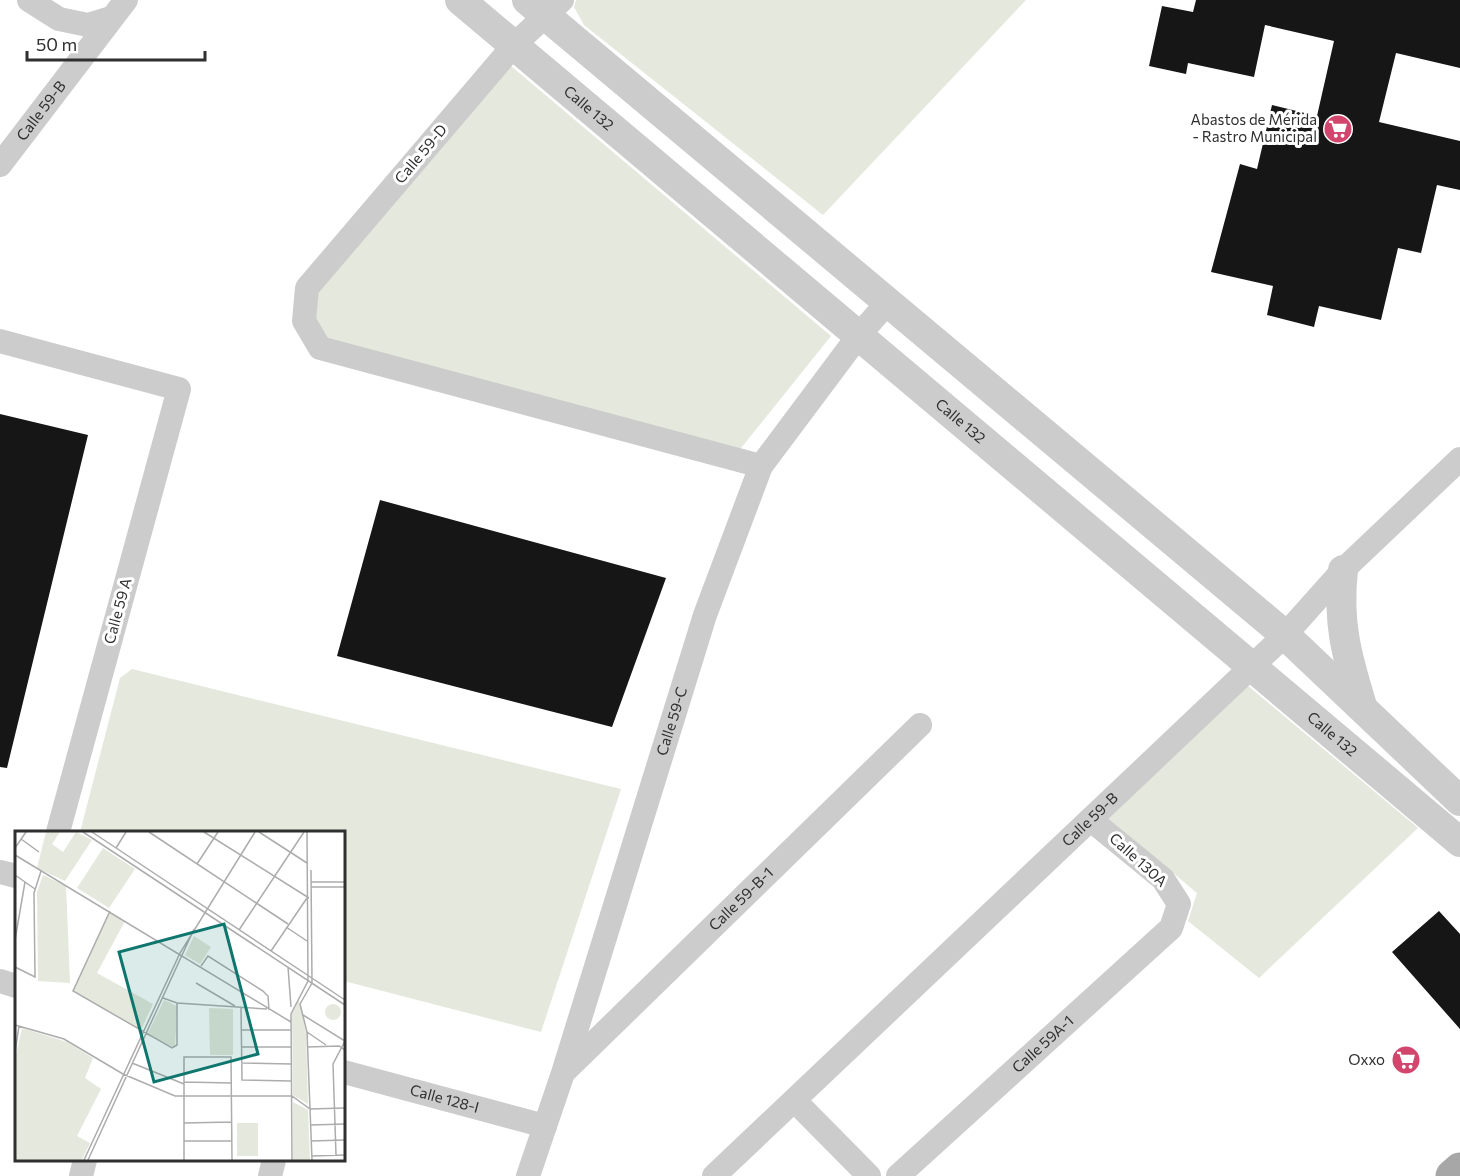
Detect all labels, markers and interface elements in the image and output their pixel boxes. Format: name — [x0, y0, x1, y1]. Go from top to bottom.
scale bar — [27, 24, 206, 62]
text: 50 m — [36, 33, 77, 55]
street label: Calle 59-B — [12, 77, 69, 144]
street label: Calle 132 — [560, 81, 618, 134]
place label: Abastos de Mérida - Rastro Municipal — [1191, 110, 1317, 145]
supermarket icon: Abastos de Mérida - Rastro Municipal — [1322, 113, 1354, 145]
street label: Calle 59-D — [390, 120, 450, 187]
street label: Calle 132 — [932, 394, 990, 447]
street label: Calle 59 A — [100, 576, 134, 646]
street label: Calle 59-C — [652, 684, 690, 758]
street label: Calle 132 — [1304, 707, 1361, 760]
street label: Calle 59-B — [1058, 788, 1121, 850]
street label: Calle 130A — [1106, 829, 1171, 890]
inset map — [15, 831, 345, 1161]
street label: Calle 59-B-1 — [704, 863, 777, 934]
street label: Calle 59A-1 — [1008, 1011, 1077, 1076]
supermarket icon: Oxxo — [1390, 1044, 1422, 1076]
place label: Oxxo — [1348, 1050, 1385, 1068]
street label: Calle 128-I — [408, 1080, 481, 1116]

